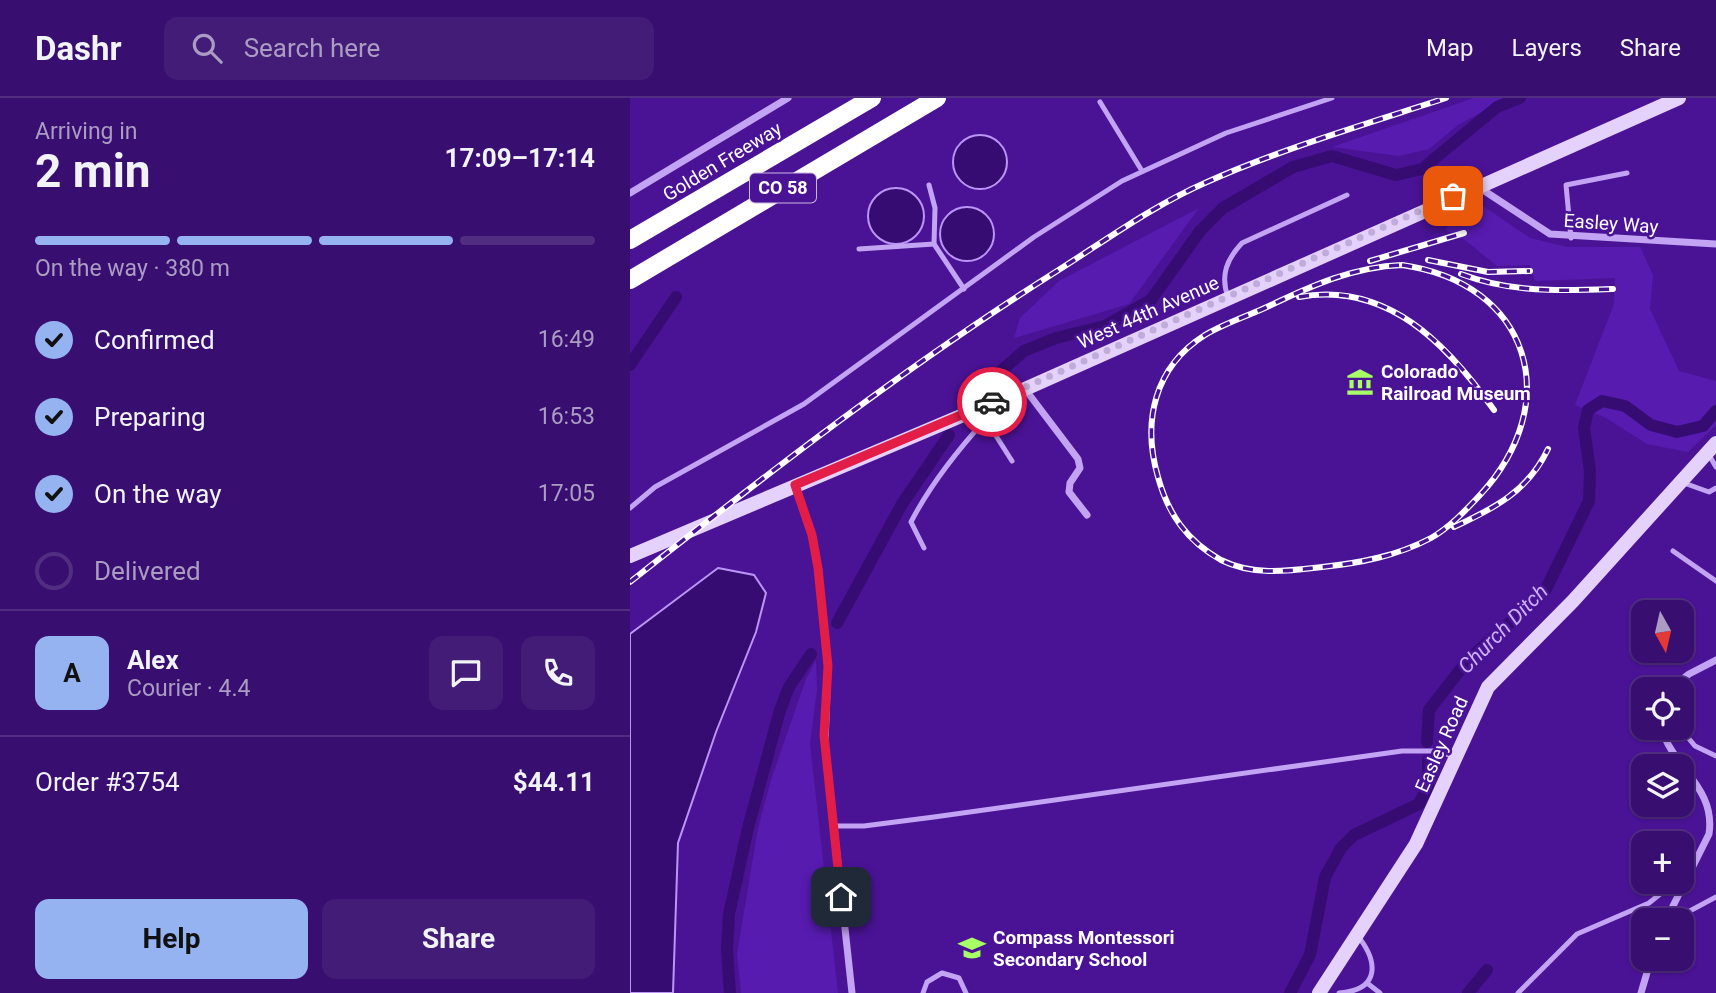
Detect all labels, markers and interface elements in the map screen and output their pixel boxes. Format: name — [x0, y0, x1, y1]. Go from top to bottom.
search box — [164, 17, 654, 80]
text: Dashr — [35, 29, 122, 68]
icon: search — [188, 29, 226, 67]
text: Search here — [244, 33, 380, 63]
text: Map — [1426, 34, 1474, 62]
text: Layers — [1512, 34, 1582, 62]
text: Share — [1620, 34, 1681, 62]
street label: Golden Freeway — [659, 117, 786, 206]
text: Arriving in — [35, 118, 138, 145]
text: 17:09–17:14 — [445, 143, 595, 173]
text: 2 min — [35, 144, 151, 198]
pin — [1423, 166, 1483, 226]
road number: CO 58 — [750, 174, 816, 202]
icon: bag — [1434, 177, 1472, 215]
street label: Easley Way — [1563, 209, 1659, 238]
text: On the way · 380 m — [35, 255, 230, 282]
street label: West 44th Avenue — [1074, 271, 1222, 354]
icon: check — [35, 321, 73, 359]
text: Confirmed — [94, 325, 215, 355]
text: 16:49 — [538, 326, 595, 353]
place label: Colorado Railroad Museum — [1381, 360, 1531, 405]
courier — [957, 367, 1027, 437]
museum icon: Colorado Railroad Museum — [1345, 367, 1375, 397]
icon: car — [973, 383, 1011, 421]
icon: check — [35, 398, 73, 436]
text: Preparing — [94, 402, 206, 432]
text: 16:53 — [538, 403, 595, 430]
icon: check — [35, 475, 73, 513]
text: On the way — [94, 479, 222, 509]
text: 17:05 — [538, 480, 595, 507]
text: Delivered — [94, 556, 201, 586]
water label: Church Ditch — [1453, 579, 1553, 679]
north arrow — [1631, 600, 1694, 663]
map controls — [1631, 600, 1694, 971]
button: chat — [429, 636, 503, 710]
button: phone — [521, 636, 595, 710]
text: Alex — [127, 645, 179, 675]
text: A — [63, 658, 81, 688]
text: Courier · 4.4 — [127, 675, 250, 702]
button: locate — [1631, 677, 1694, 740]
street label: Easley Road — [1410, 693, 1473, 796]
button: layers — [1631, 754, 1694, 817]
text: Order #3754 — [35, 767, 180, 797]
text: $44.11 — [513, 767, 595, 797]
button: + — [1631, 831, 1694, 894]
pin — [811, 867, 871, 927]
icon: home — [822, 878, 860, 916]
button: Help — [35, 899, 308, 979]
button: Share — [322, 899, 595, 979]
button: − — [1631, 908, 1694, 971]
place label: Compass Montessori Secondary School — [993, 926, 1175, 971]
school or university icon: Compass Montessori Secondary School — [957, 933, 987, 963]

